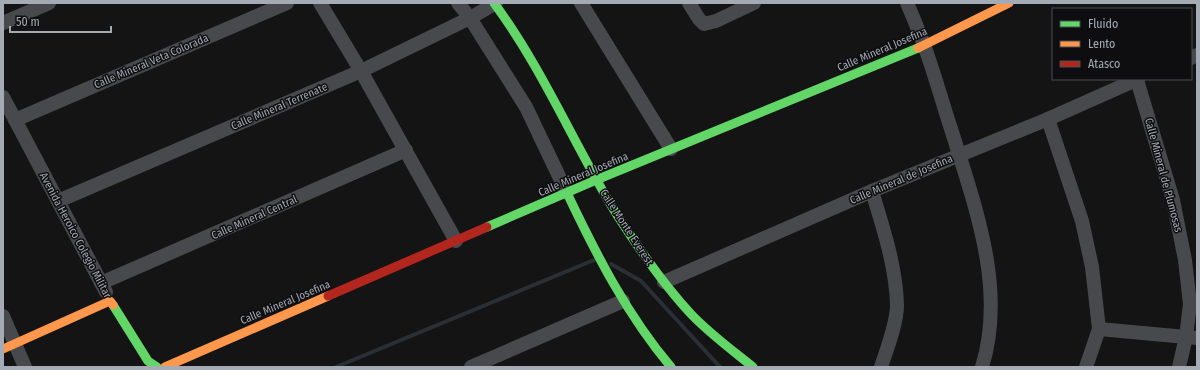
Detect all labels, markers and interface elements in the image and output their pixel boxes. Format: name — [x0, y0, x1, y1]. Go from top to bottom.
scale bar — [10, 8, 111, 34]
legend — [1052, 8, 1192, 80]
text: 50 m — [16, 15, 40, 29]
text: Fluido — [1088, 17, 1118, 31]
street label: Calle Mineral Josefina — [835, 25, 929, 74]
street label: Calle Mineral Veta Colorada — [92, 31, 210, 91]
text: Lento — [1088, 37, 1115, 51]
text: Atasco — [1088, 57, 1120, 71]
street label: Calle Mineral Terrenate — [229, 80, 329, 133]
street label: Calle Mineral de Plumosas — [1142, 117, 1185, 234]
street label: Calle Mineral Josefina — [536, 150, 630, 199]
street label: Calle Mineral de Josefina — [848, 152, 955, 207]
street label: Avenida Heroico Colegio Militar — [37, 170, 114, 300]
street label: Calle Monte Everest — [597, 187, 656, 268]
street label: Calle Mineral Central — [209, 193, 299, 242]
street label: Calle Mineral Josefina — [238, 278, 332, 327]

